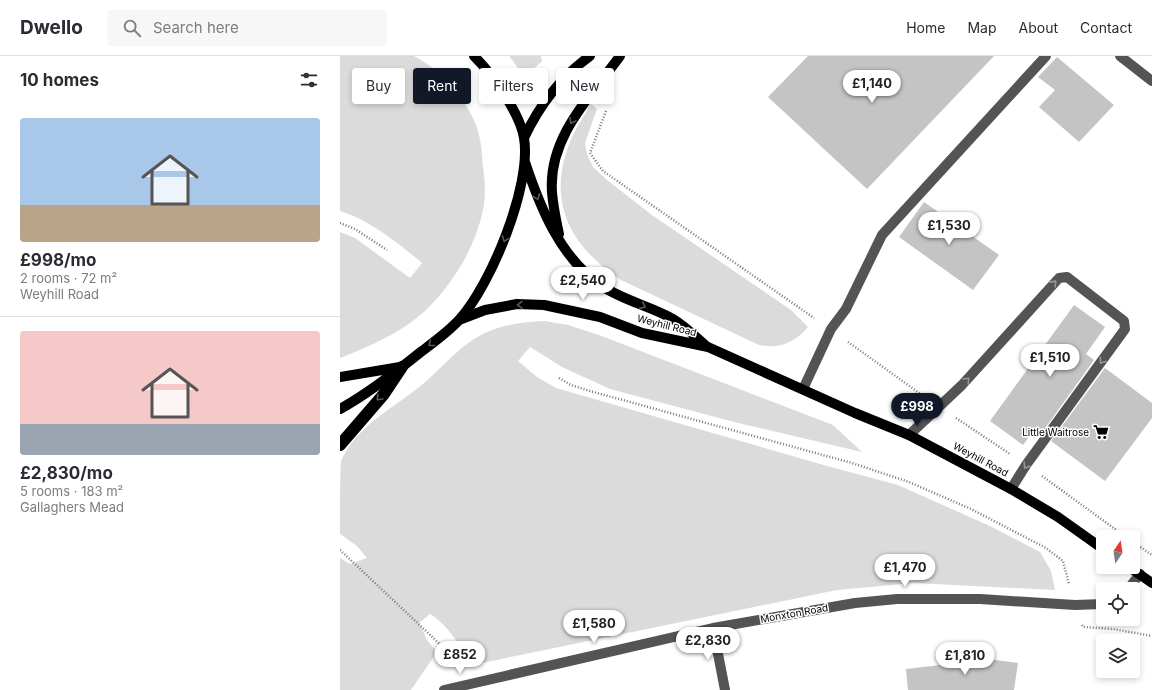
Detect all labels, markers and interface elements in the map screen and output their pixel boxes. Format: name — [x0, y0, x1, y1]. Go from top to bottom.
search box — [107, 10, 387, 46]
text: Dwello — [20, 16, 83, 39]
icon: search — [121, 17, 143, 39]
text: Search here — [153, 18, 239, 37]
text: Home — [906, 19, 945, 36]
text: Map — [967, 19, 997, 36]
text: About — [1019, 19, 1058, 36]
text: Contact — [1080, 19, 1132, 36]
chip: Buy — [352, 68, 405, 104]
chip: Rent — [413, 68, 471, 104]
chip: Filters — [479, 68, 548, 104]
chip: New — [556, 68, 614, 104]
icon: filters — [298, 69, 320, 91]
text: 10 homes — [20, 70, 99, 90]
pin: £1,140 — [839, 70, 905, 104]
text: £1,140 — [852, 75, 892, 91]
one-way arrow — [569, 117, 577, 124]
icon: home — [134, 144, 206, 216]
one-way arrow — [532, 192, 540, 200]
pin: £1,530 — [916, 212, 982, 246]
text: £1,530 — [927, 217, 971, 233]
one-way arrow — [502, 235, 510, 242]
text: £998/mo — [20, 250, 97, 270]
pin: £2,540 — [550, 267, 616, 301]
text: 2 rooms · 72 m² — [20, 270, 117, 286]
text: £2,540 — [560, 272, 606, 288]
one-way arrow — [1050, 281, 1057, 288]
text: Weyhill Road — [20, 286, 99, 302]
one-way arrow — [517, 300, 523, 309]
one-way arrow — [639, 301, 647, 309]
street label: Weyhill Road — [636, 312, 698, 338]
one-way arrow — [429, 339, 436, 346]
pin: £1,510 — [1017, 344, 1083, 378]
text: £1,510 — [1030, 349, 1070, 365]
one-way arrow — [1100, 356, 1107, 363]
icon: home — [134, 357, 206, 429]
one-way arrow — [963, 377, 970, 385]
pin: £998 — [893, 393, 941, 427]
one-way arrow — [377, 394, 384, 401]
text: £998 — [900, 398, 934, 414]
supermarket icon: Little Waitrose — [1092, 423, 1110, 441]
place label: Little Waitrose — [1022, 426, 1089, 438]
street label: Weyhill Road — [951, 439, 1011, 479]
one-way arrow — [1023, 462, 1030, 469]
text: £2,830/mo — [20, 463, 113, 483]
text: 5 rooms · 183 m² — [20, 483, 123, 499]
text: Gallaghers Mead — [20, 499, 124, 515]
north arrow — [1096, 530, 1140, 574]
map controls — [1096, 530, 1140, 678]
pin: £1,470 — [872, 554, 938, 588]
text: £1,470 — [883, 559, 927, 575]
button: locate — [1096, 582, 1140, 626]
street label: Monxton Road — [759, 601, 829, 625]
pin: £1,580 — [561, 610, 627, 644]
text: £1,580 — [572, 615, 616, 631]
pin: £2,830 — [675, 627, 741, 661]
text: £2,830 — [685, 632, 731, 648]
button: layers — [1096, 634, 1140, 678]
pin: £852 — [436, 641, 484, 675]
pin: £1,810 — [932, 642, 998, 676]
text: £852 — [443, 646, 477, 662]
text: £1,810 — [945, 647, 985, 663]

